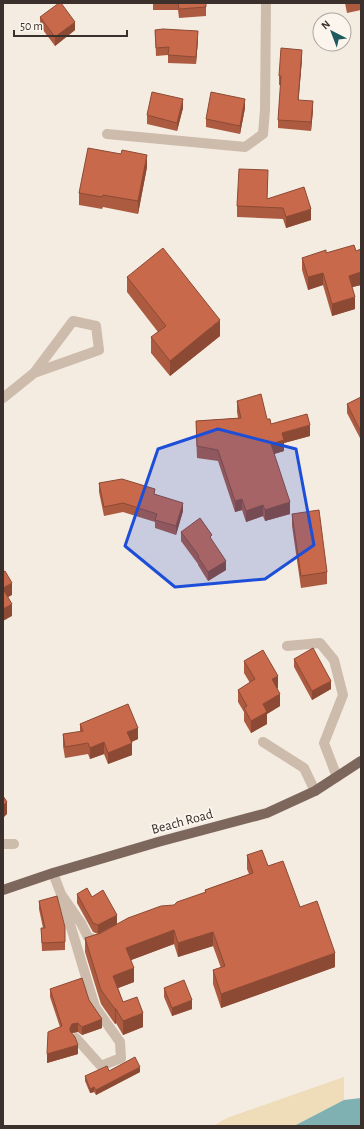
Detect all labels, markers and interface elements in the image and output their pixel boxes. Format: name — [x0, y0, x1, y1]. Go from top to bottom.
scale bar — [14, 12, 127, 38]
north arrow — [312, 12, 352, 52]
text: N — [319, 18, 332, 32]
text: 50 m — [20, 20, 43, 32]
street label: Beach Road — [150, 807, 215, 837]

